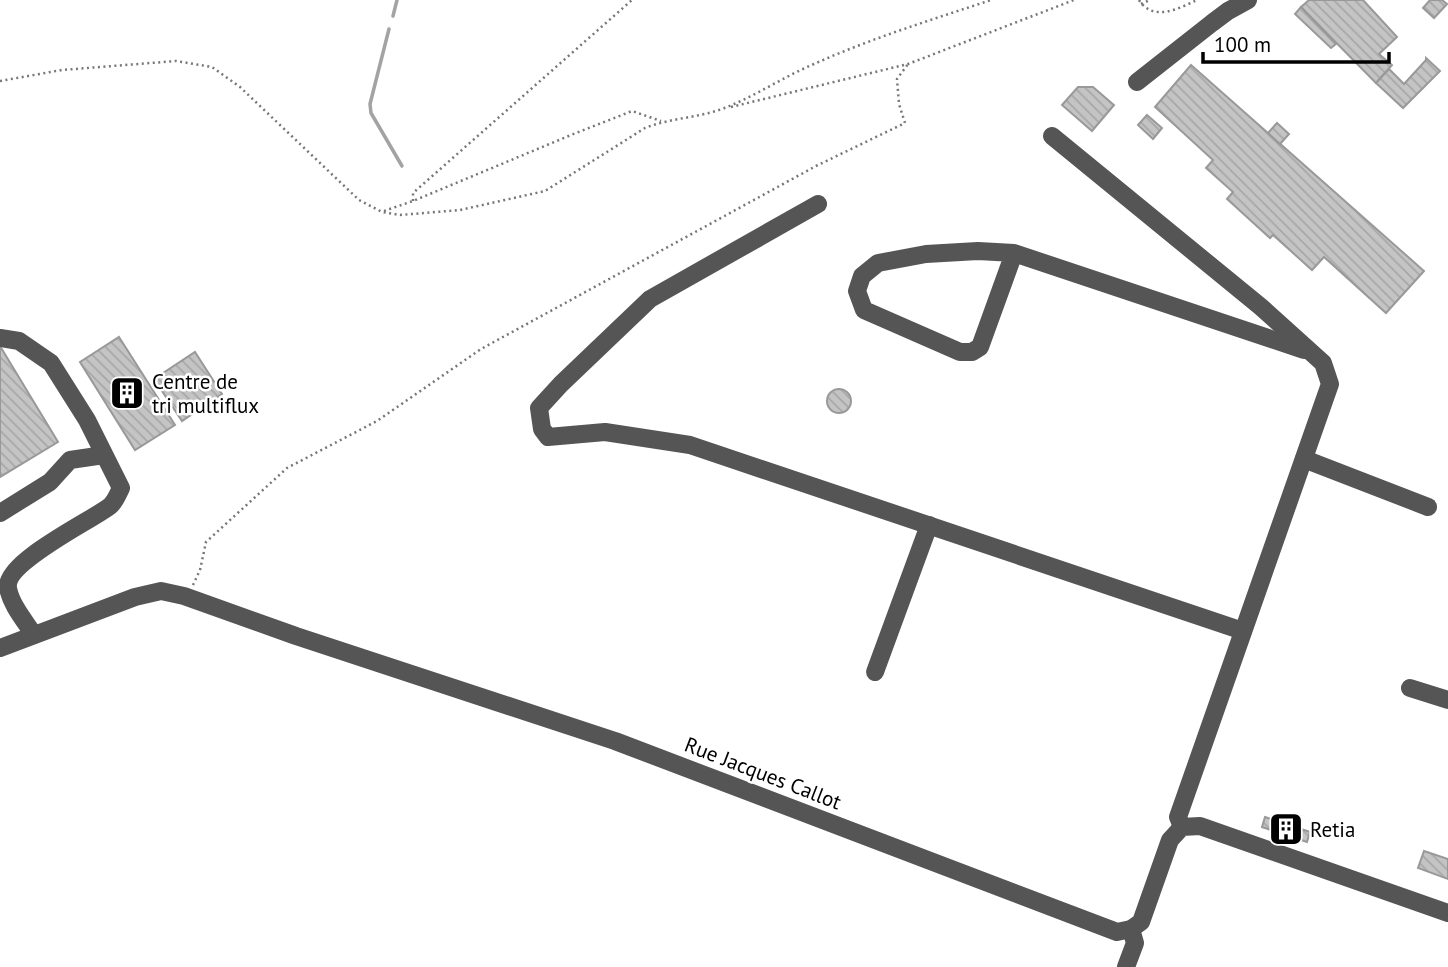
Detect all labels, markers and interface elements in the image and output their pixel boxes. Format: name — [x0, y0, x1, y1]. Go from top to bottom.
scale bar — [1203, 21, 1388, 65]
text: 100 m — [1214, 31, 1271, 58]
place label: Centre de tri multiflux — [152, 368, 259, 419]
building icon: Centre de tri multiflux — [108, 374, 146, 412]
street label: Rue Jacques Callot — [681, 731, 845, 815]
building icon: Retia — [1267, 810, 1305, 848]
place label: Retia — [1310, 816, 1355, 843]

